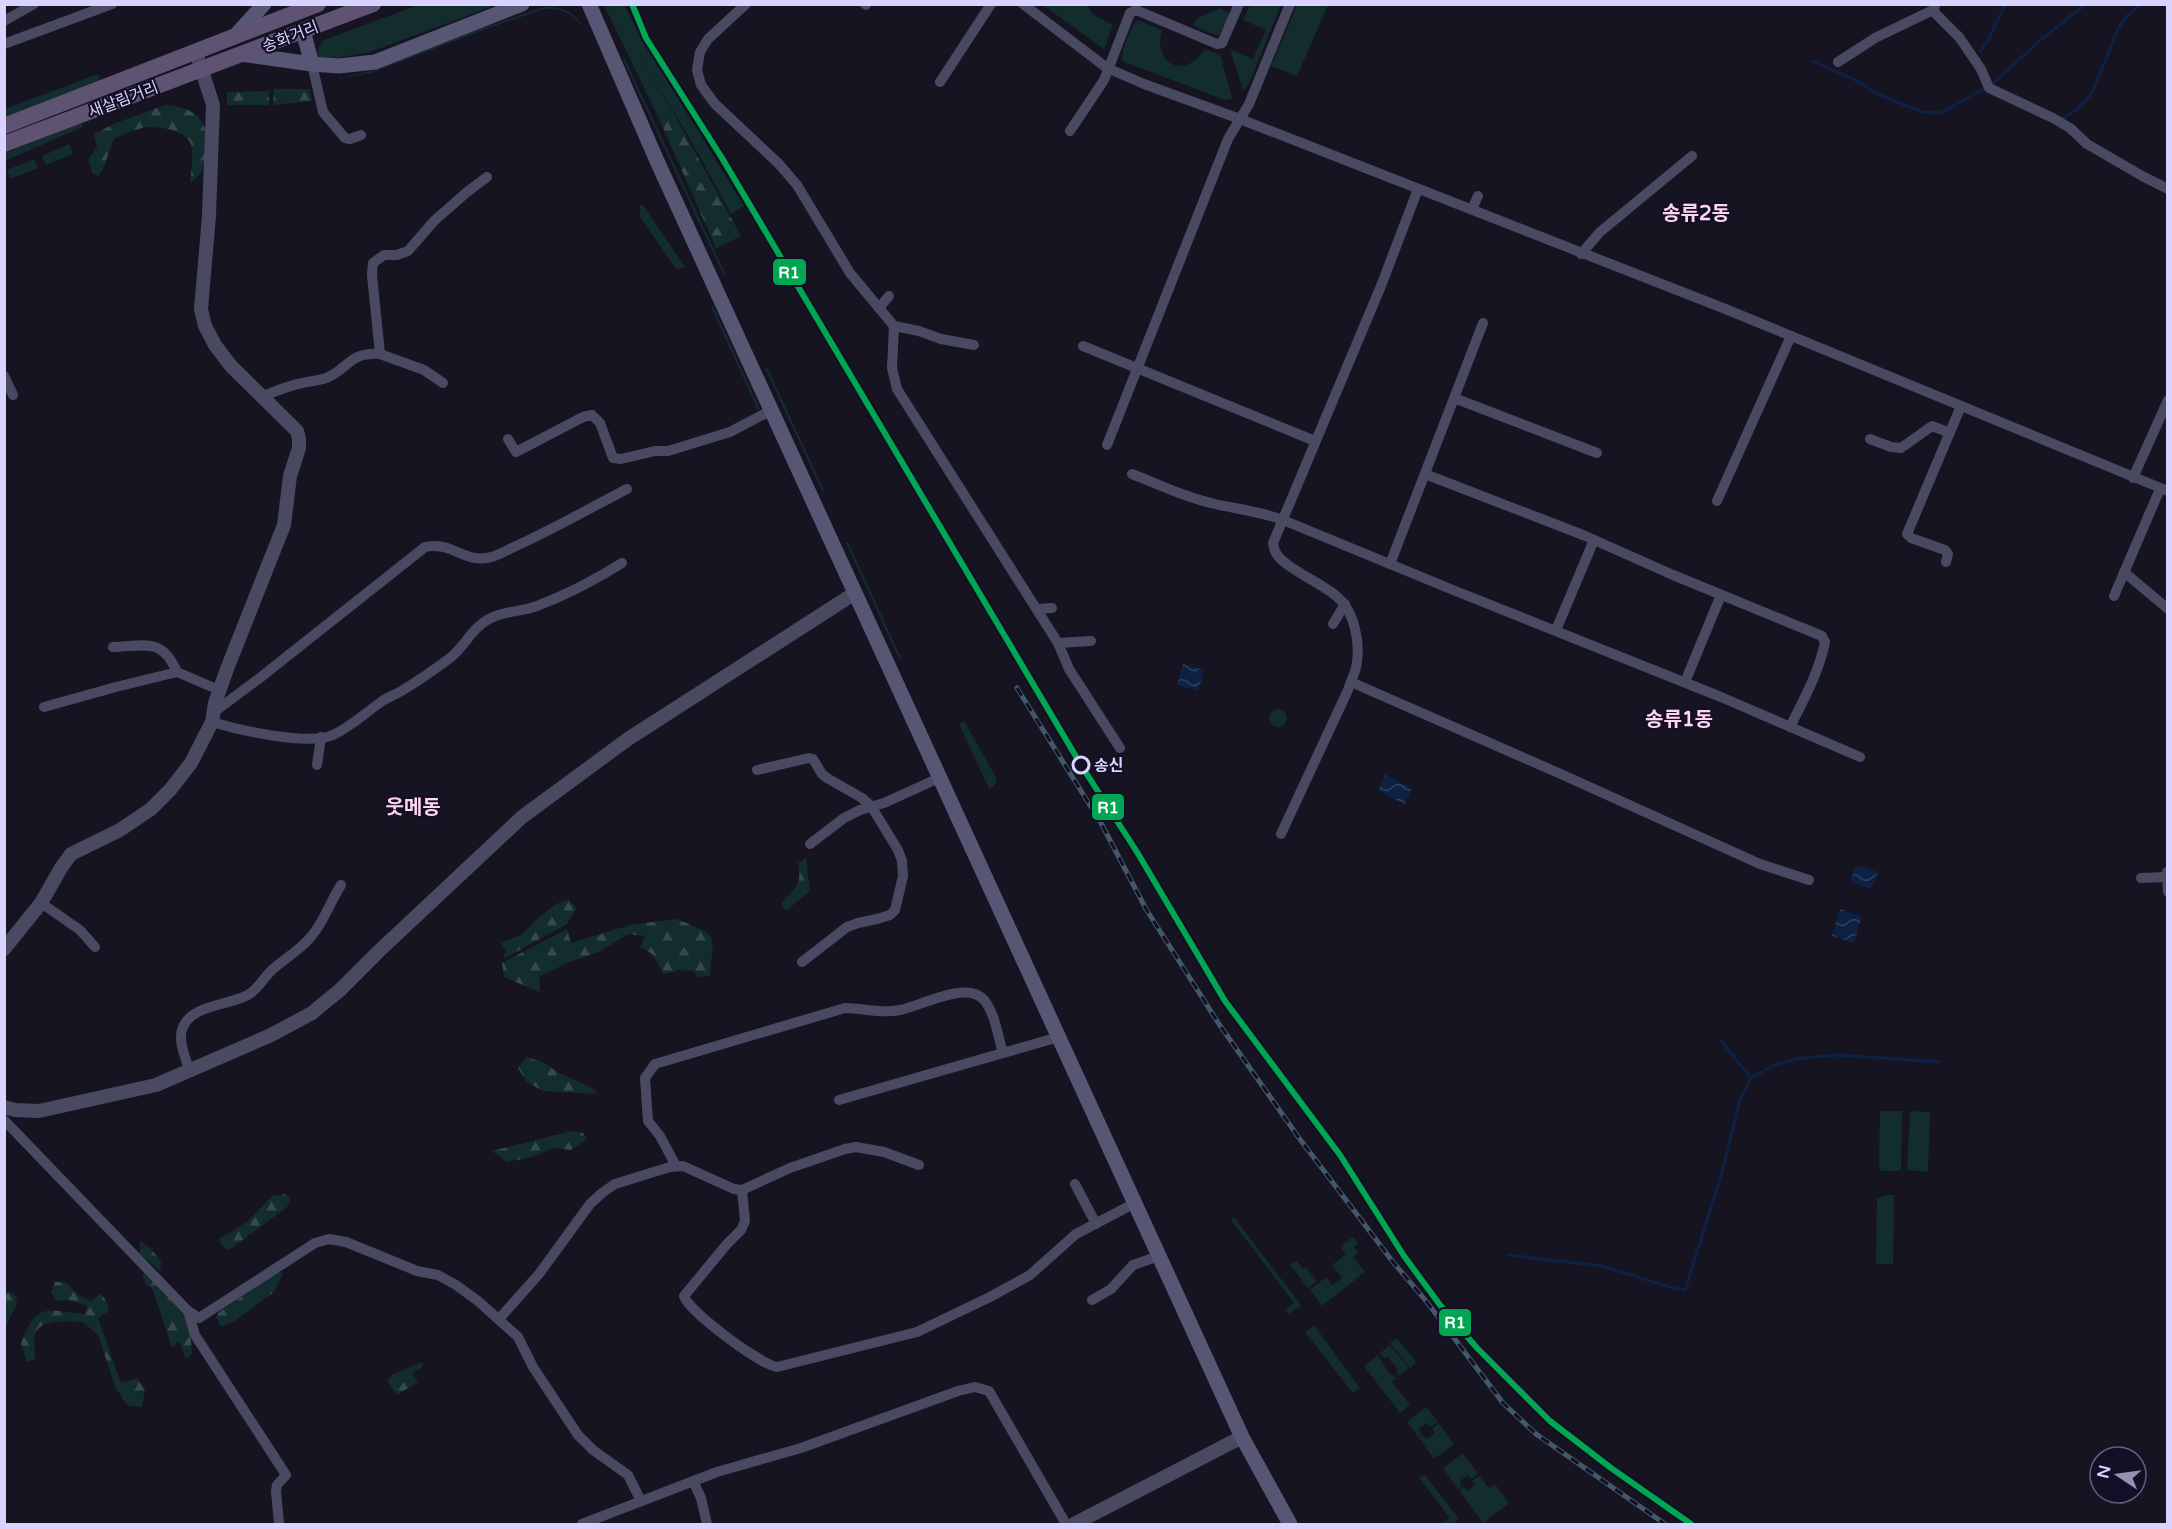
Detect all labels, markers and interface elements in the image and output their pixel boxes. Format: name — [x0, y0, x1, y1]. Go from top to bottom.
street label: 송화거리 — [259, 17, 321, 57]
street label: 새살림거리 — [85, 77, 161, 122]
district label: 송류2동 — [1662, 202, 1730, 226]
line badge: R1 — [772, 258, 807, 286]
text: R1 — [778, 263, 800, 283]
district label: 송류1동 — [1645, 708, 1713, 732]
marker: 송신 — [1072, 756, 1090, 774]
place label: 송신 — [1094, 756, 1123, 776]
line badge: R1 — [1091, 793, 1125, 821]
district label: 웃메동 — [385, 796, 441, 820]
text: R1 — [1097, 798, 1119, 818]
line badge: R1 — [1438, 1308, 1472, 1337]
text: R1 — [1444, 1313, 1466, 1333]
north arrow — [2088, 1445, 2148, 1505]
text: N — [2093, 1463, 2116, 1480]

